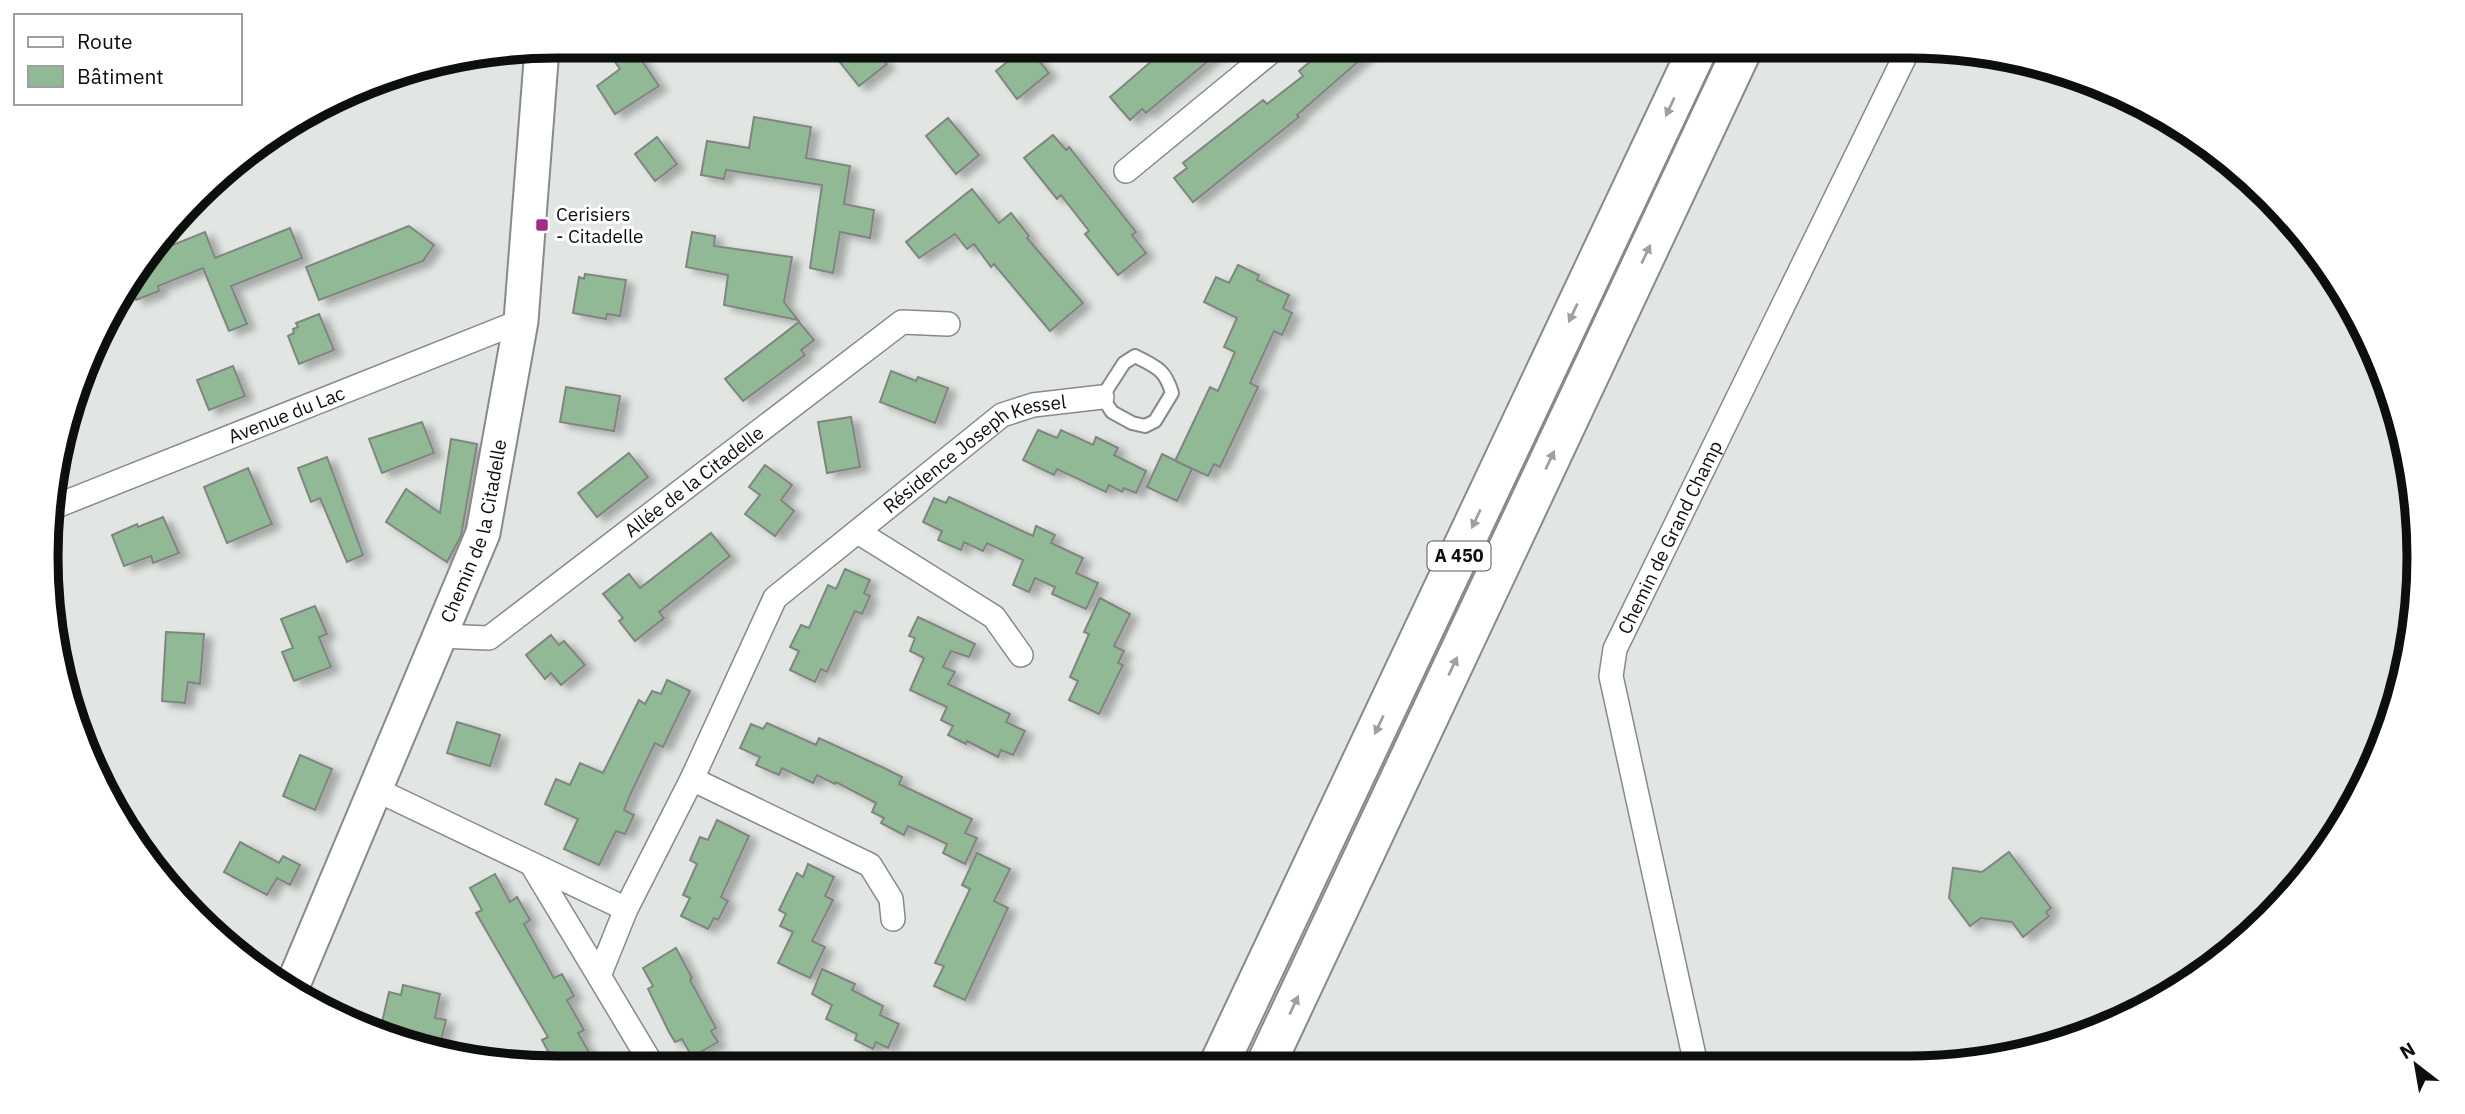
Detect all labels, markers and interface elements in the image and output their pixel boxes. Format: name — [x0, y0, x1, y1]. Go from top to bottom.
legend — [14, 14, 242, 105]
text: Route — [77, 27, 133, 55]
text: Bâtiment — [77, 62, 164, 90]
one-way arrow — [1664, 97, 1675, 117]
place label: Cerisiers - Citadelle — [556, 202, 644, 248]
marker: Cerisiers - Citadelle — [534, 217, 550, 233]
one-way arrow — [1640, 244, 1652, 264]
one-way arrow — [1567, 303, 1579, 323]
street label: Avenue du Lac — [224, 380, 348, 448]
street label: Résidence Joseph Kessel — [878, 389, 1067, 518]
street label: Allée de la Citadelle — [619, 420, 768, 542]
street label: Chemin de Grand Champ — [1612, 436, 1727, 638]
street label: Chemin de la Citadelle — [435, 437, 512, 626]
one-way arrow — [1544, 450, 1555, 470]
one-way arrow — [1470, 509, 1482, 529]
road number: A 450 — [1428, 542, 1490, 570]
one-way arrow — [1448, 655, 1459, 676]
one-way arrow — [1373, 715, 1385, 735]
one-way arrow — [1288, 994, 1299, 1015]
north arrow — [2381, 1030, 2451, 1100]
text: N — [2395, 1037, 2419, 1064]

